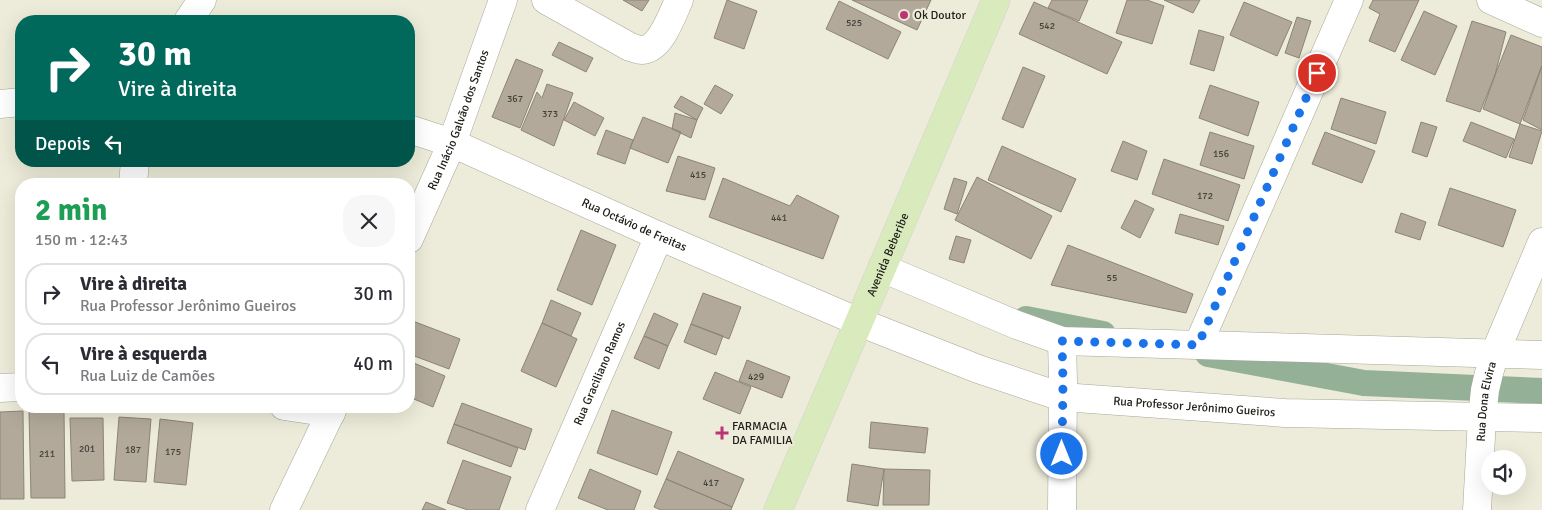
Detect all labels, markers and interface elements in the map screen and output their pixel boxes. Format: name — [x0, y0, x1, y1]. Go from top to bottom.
place label: Ok Doutor — [914, 8, 966, 23]
marker: Ok Doutor — [898, 9, 910, 21]
house number: 525 — [846, 17, 862, 29]
house number: 542 — [1039, 20, 1055, 32]
text: 30 m — [118, 32, 192, 75]
icon: right — [35, 35, 100, 100]
street label: Rua Inácio Galvão dos Santos — [424, 48, 492, 193]
pin — [1296, 52, 1338, 94]
icon: arrive — [1303, 59, 1331, 87]
text: Vire à direita — [118, 75, 237, 102]
house number: 367 — [507, 93, 523, 105]
house number: 373 — [542, 108, 558, 120]
icon: left — [100, 130, 128, 158]
text: Depois — [35, 132, 90, 156]
house number: 156 — [1213, 148, 1229, 160]
house number: 415 — [690, 169, 706, 181]
house number: 172 — [1197, 190, 1213, 202]
text: 2 min — [35, 192, 107, 229]
button: close — [343, 195, 395, 247]
street label: Rua Octávio de Freitas — [579, 195, 689, 255]
street label: Avenida Beberibe — [863, 211, 912, 299]
house number: 441 — [771, 212, 787, 224]
text: 150 m · 12:43 — [35, 230, 128, 250]
text: Vire à direita — [80, 272, 187, 296]
house number: 55 — [1107, 272, 1117, 284]
icon: right — [37, 280, 65, 308]
text: 30 m — [353, 282, 393, 306]
text: Rua Professor Jerônimo Gueiros — [80, 296, 296, 316]
street label: Rua Graciliano Ramos — [570, 319, 629, 428]
text: Vire à esquerda — [80, 342, 207, 366]
icon: left — [37, 350, 65, 378]
text: 40 m — [353, 352, 393, 376]
street label: Rua Dona Elvira — [1473, 360, 1500, 442]
text: Rua Luiz de Camões — [80, 366, 215, 386]
house number: 429 — [748, 371, 764, 383]
street label: Rua Professor Jerônimo Gueiros — [1113, 393, 1276, 420]
place label: FARMACIA DA FAMILIA — [732, 419, 793, 448]
marker: FARMACIA DA FAMILIA — [716, 427, 728, 439]
position arrow — [1035, 427, 1087, 479]
house number: 201 — [79, 443, 95, 455]
house number: 187 — [125, 444, 141, 456]
house number: 175 — [165, 446, 181, 458]
house number: 211 — [39, 448, 55, 460]
map controls — [1481, 450, 1526, 495]
button: sound — [1481, 450, 1526, 495]
house number: 417 — [703, 477, 719, 489]

